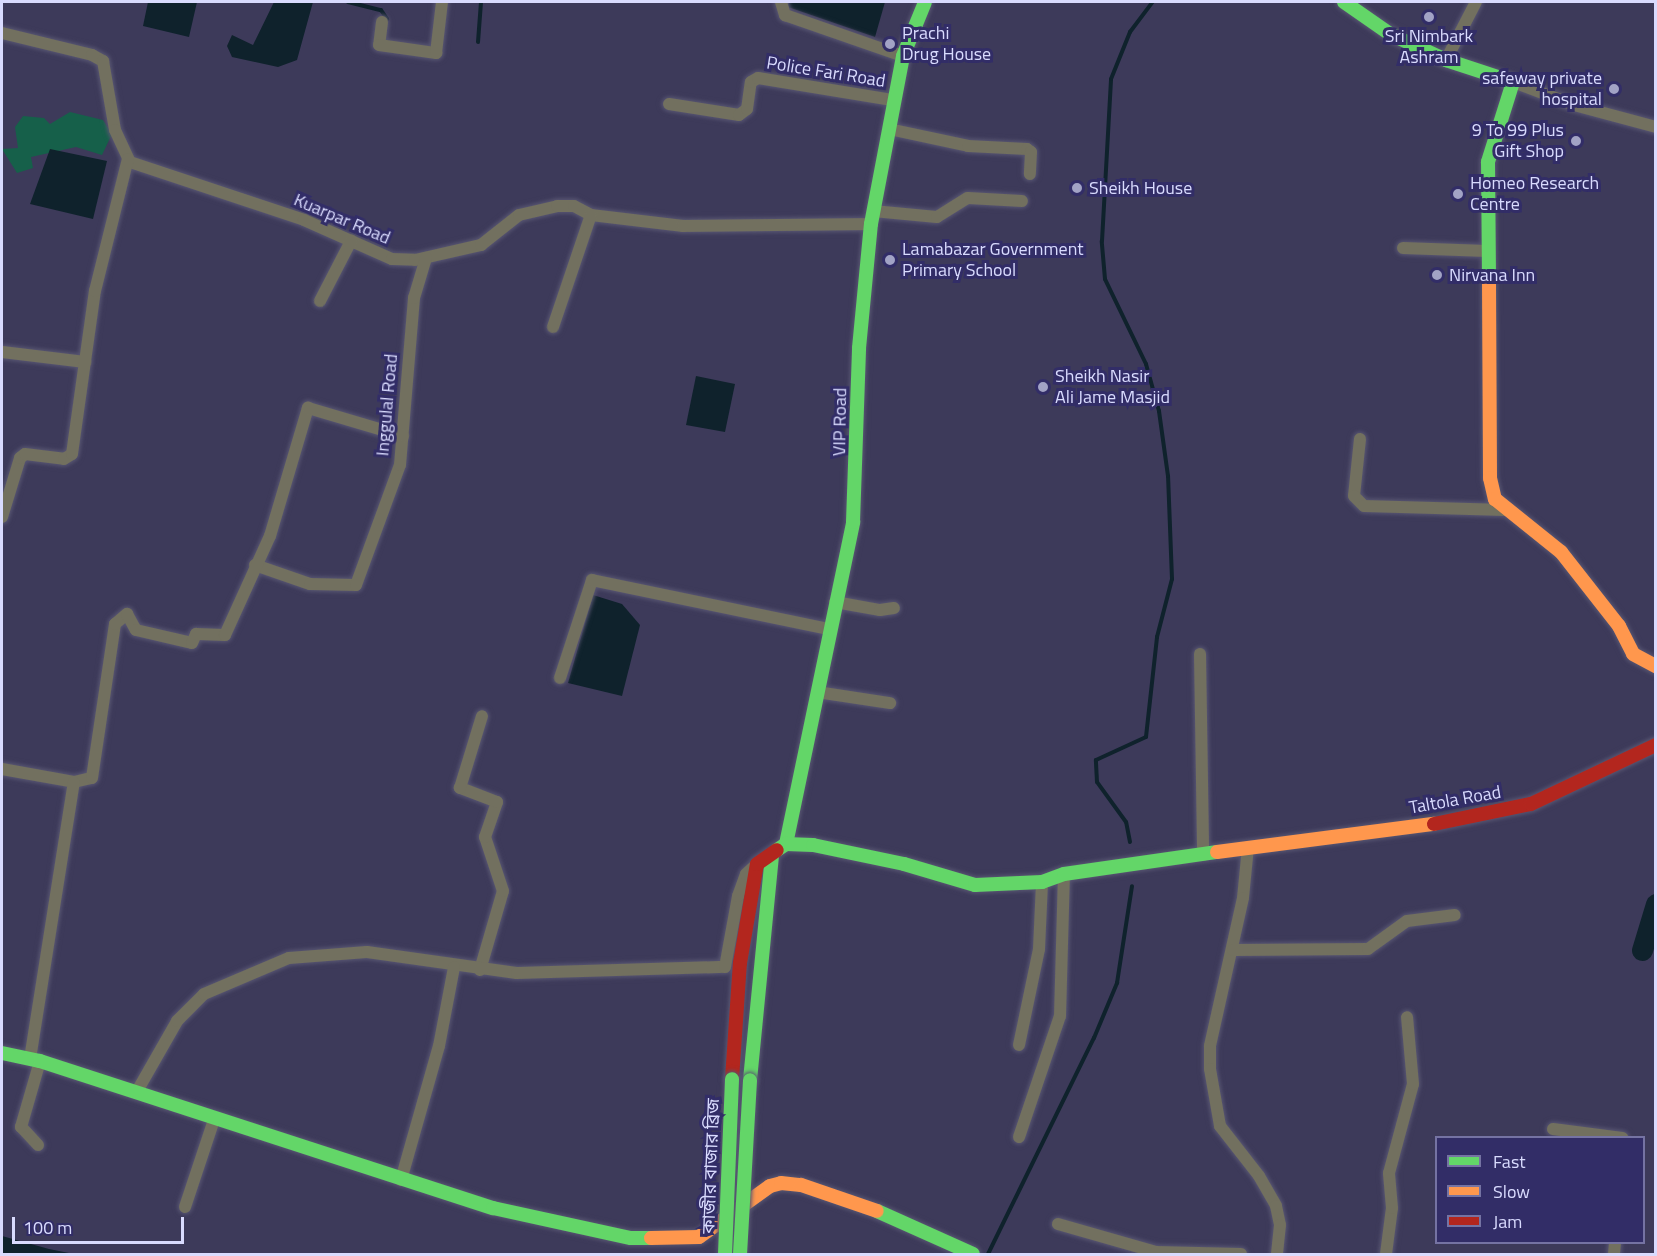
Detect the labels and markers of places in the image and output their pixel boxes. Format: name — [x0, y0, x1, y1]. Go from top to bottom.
marker: Sri Nimbark Ashram — [1422, 10, 1436, 24]
place label: Prachi Drug House — [902, 23, 991, 66]
place label: Sri Nimbark Ashram — [1385, 26, 1473, 68]
marker: Prachi Drug House — [883, 37, 897, 51]
place label: safeway private hospital — [1482, 68, 1602, 110]
marker: safeway private hospital — [1607, 82, 1621, 96]
place label: 9 To 99 Plus Gift Shop — [1472, 120, 1564, 162]
marker: 9 To 99 Plus Gift Shop — [1569, 134, 1583, 148]
place label: Homeo Research Centre — [1470, 173, 1599, 216]
place label: Sheikh House — [1089, 177, 1192, 199]
marker: Sheikh House — [1070, 181, 1084, 195]
marker: Homeo Research Centre — [1451, 187, 1465, 201]
place label: Lamabazar Government Primary School — [902, 239, 1084, 282]
marker: Lamabazar Government Primary School — [883, 253, 897, 267]
place label: Nirvana Inn — [1449, 264, 1535, 286]
marker: Nirvana Inn — [1430, 268, 1444, 282]
place label: Sheikh Nasir Ali Jame Masjid — [1055, 366, 1170, 409]
marker: Sheikh Nasir Ali Jame Masjid — [1036, 380, 1050, 394]

